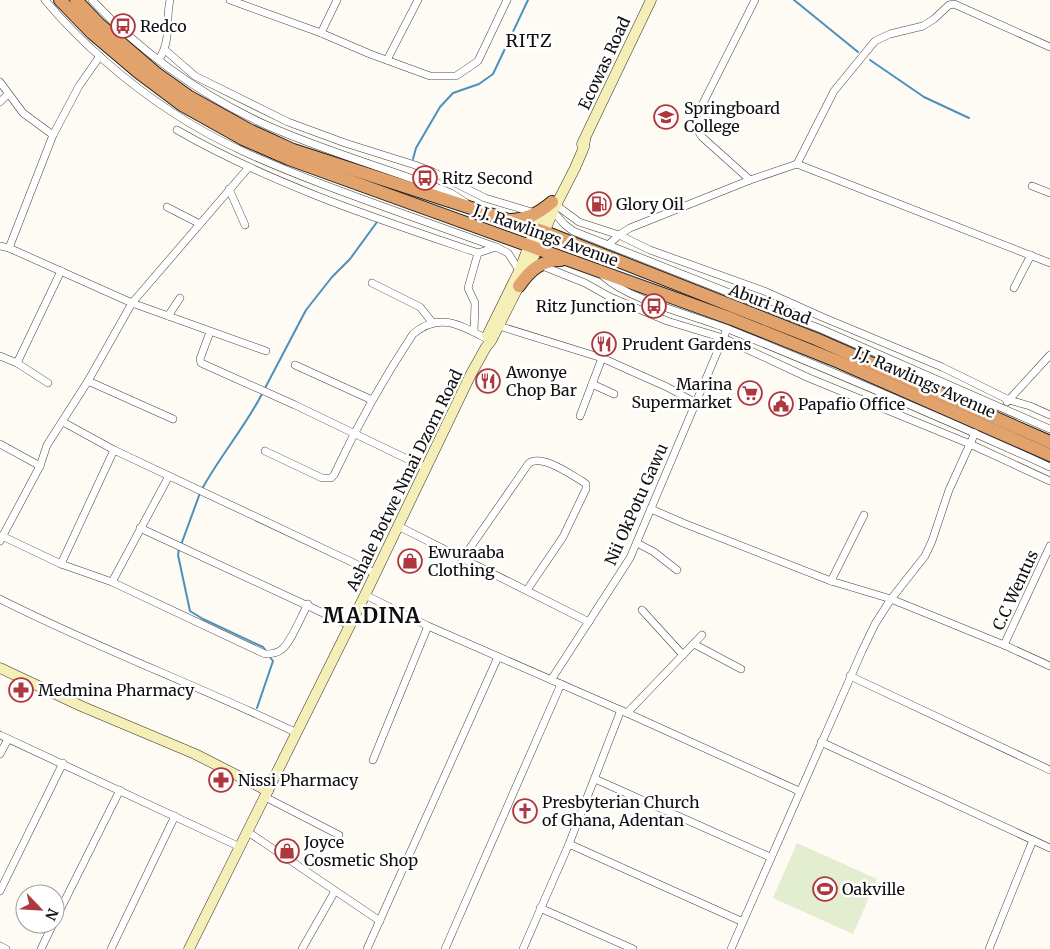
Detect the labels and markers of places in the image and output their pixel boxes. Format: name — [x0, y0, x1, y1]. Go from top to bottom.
bus stop icon: Redco — [110, 13, 136, 39]
place label: Redco — [140, 16, 187, 36]
place label: Springboard College — [684, 98, 780, 136]
school or university icon: Springboard College — [653, 104, 679, 130]
bus stop icon: Ritz Second — [412, 165, 438, 191]
place label: Ritz Second — [442, 168, 533, 188]
fuel station icon: Glory Oil — [586, 191, 612, 217]
place label: Glory Oil — [616, 194, 684, 214]
bus stop icon: Ritz Junction — [641, 293, 667, 319]
place label: Ritz Junction — [536, 296, 636, 316]
restaurant icon: Prudent Gardens — [591, 331, 617, 357]
place label: Prudent Gardens — [622, 334, 751, 354]
place label: Awonye Chop Bar — [505, 362, 577, 400]
restaurant icon: Awonye Chop Bar — [475, 368, 501, 394]
place label: Marina Supermarket — [631, 374, 733, 412]
supermarket icon: Marina Supermarket — [737, 380, 763, 406]
public building icon: Papafio Office — [768, 391, 794, 417]
place label: Papafio Office — [798, 394, 905, 414]
place label: Ewuraaba Clothing — [428, 542, 505, 580]
shop icon: Ewuraaba Clothing — [397, 548, 423, 574]
pharmacy icon: Medmina Pharmacy — [8, 677, 34, 703]
place label: Medmina Pharmacy — [38, 680, 195, 700]
pharmacy icon: Nissi Pharmacy — [208, 767, 234, 793]
place label: Nissi Pharmacy — [238, 770, 359, 790]
place label: Presbyterian Church of Ghana, Adentan — [542, 792, 700, 830]
church icon: Presbyterian Church of Ghana, Adentan — [512, 798, 538, 824]
place label: Joyce Cosmetic Shop — [303, 832, 418, 870]
shop icon: Joyce Cosmetic Shop — [274, 838, 300, 864]
sports icon: Oakville — [812, 876, 838, 902]
place label: Oakville — [842, 879, 905, 899]

